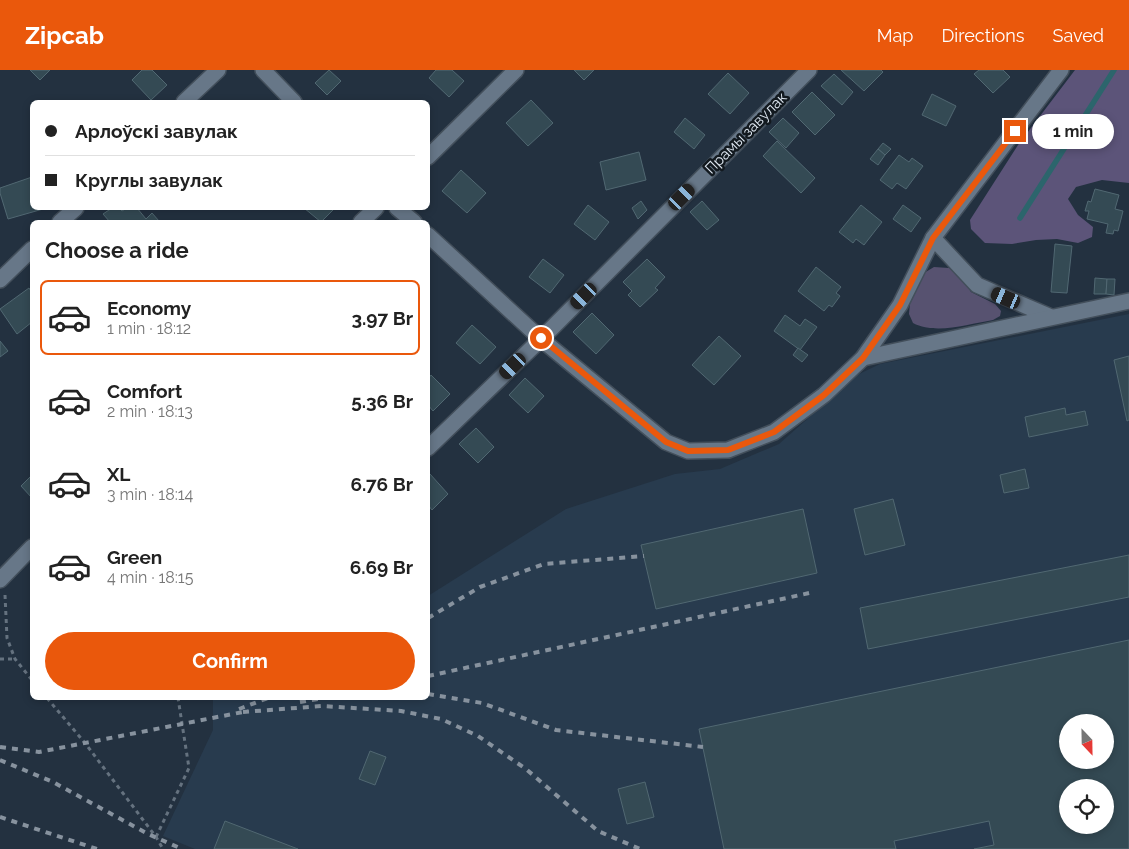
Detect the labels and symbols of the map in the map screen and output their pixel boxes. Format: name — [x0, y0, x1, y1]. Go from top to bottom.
street label: Прамы завулак — [701, 88, 791, 178]
callout: 1 min — [1032, 114, 1115, 148]
route end — [1004, 120, 1026, 142]
car — [666, 181, 697, 213]
car — [568, 280, 599, 312]
car — [989, 285, 1022, 311]
route start — [530, 327, 552, 349]
car — [496, 350, 529, 382]
north arrow — [1059, 714, 1114, 769]

